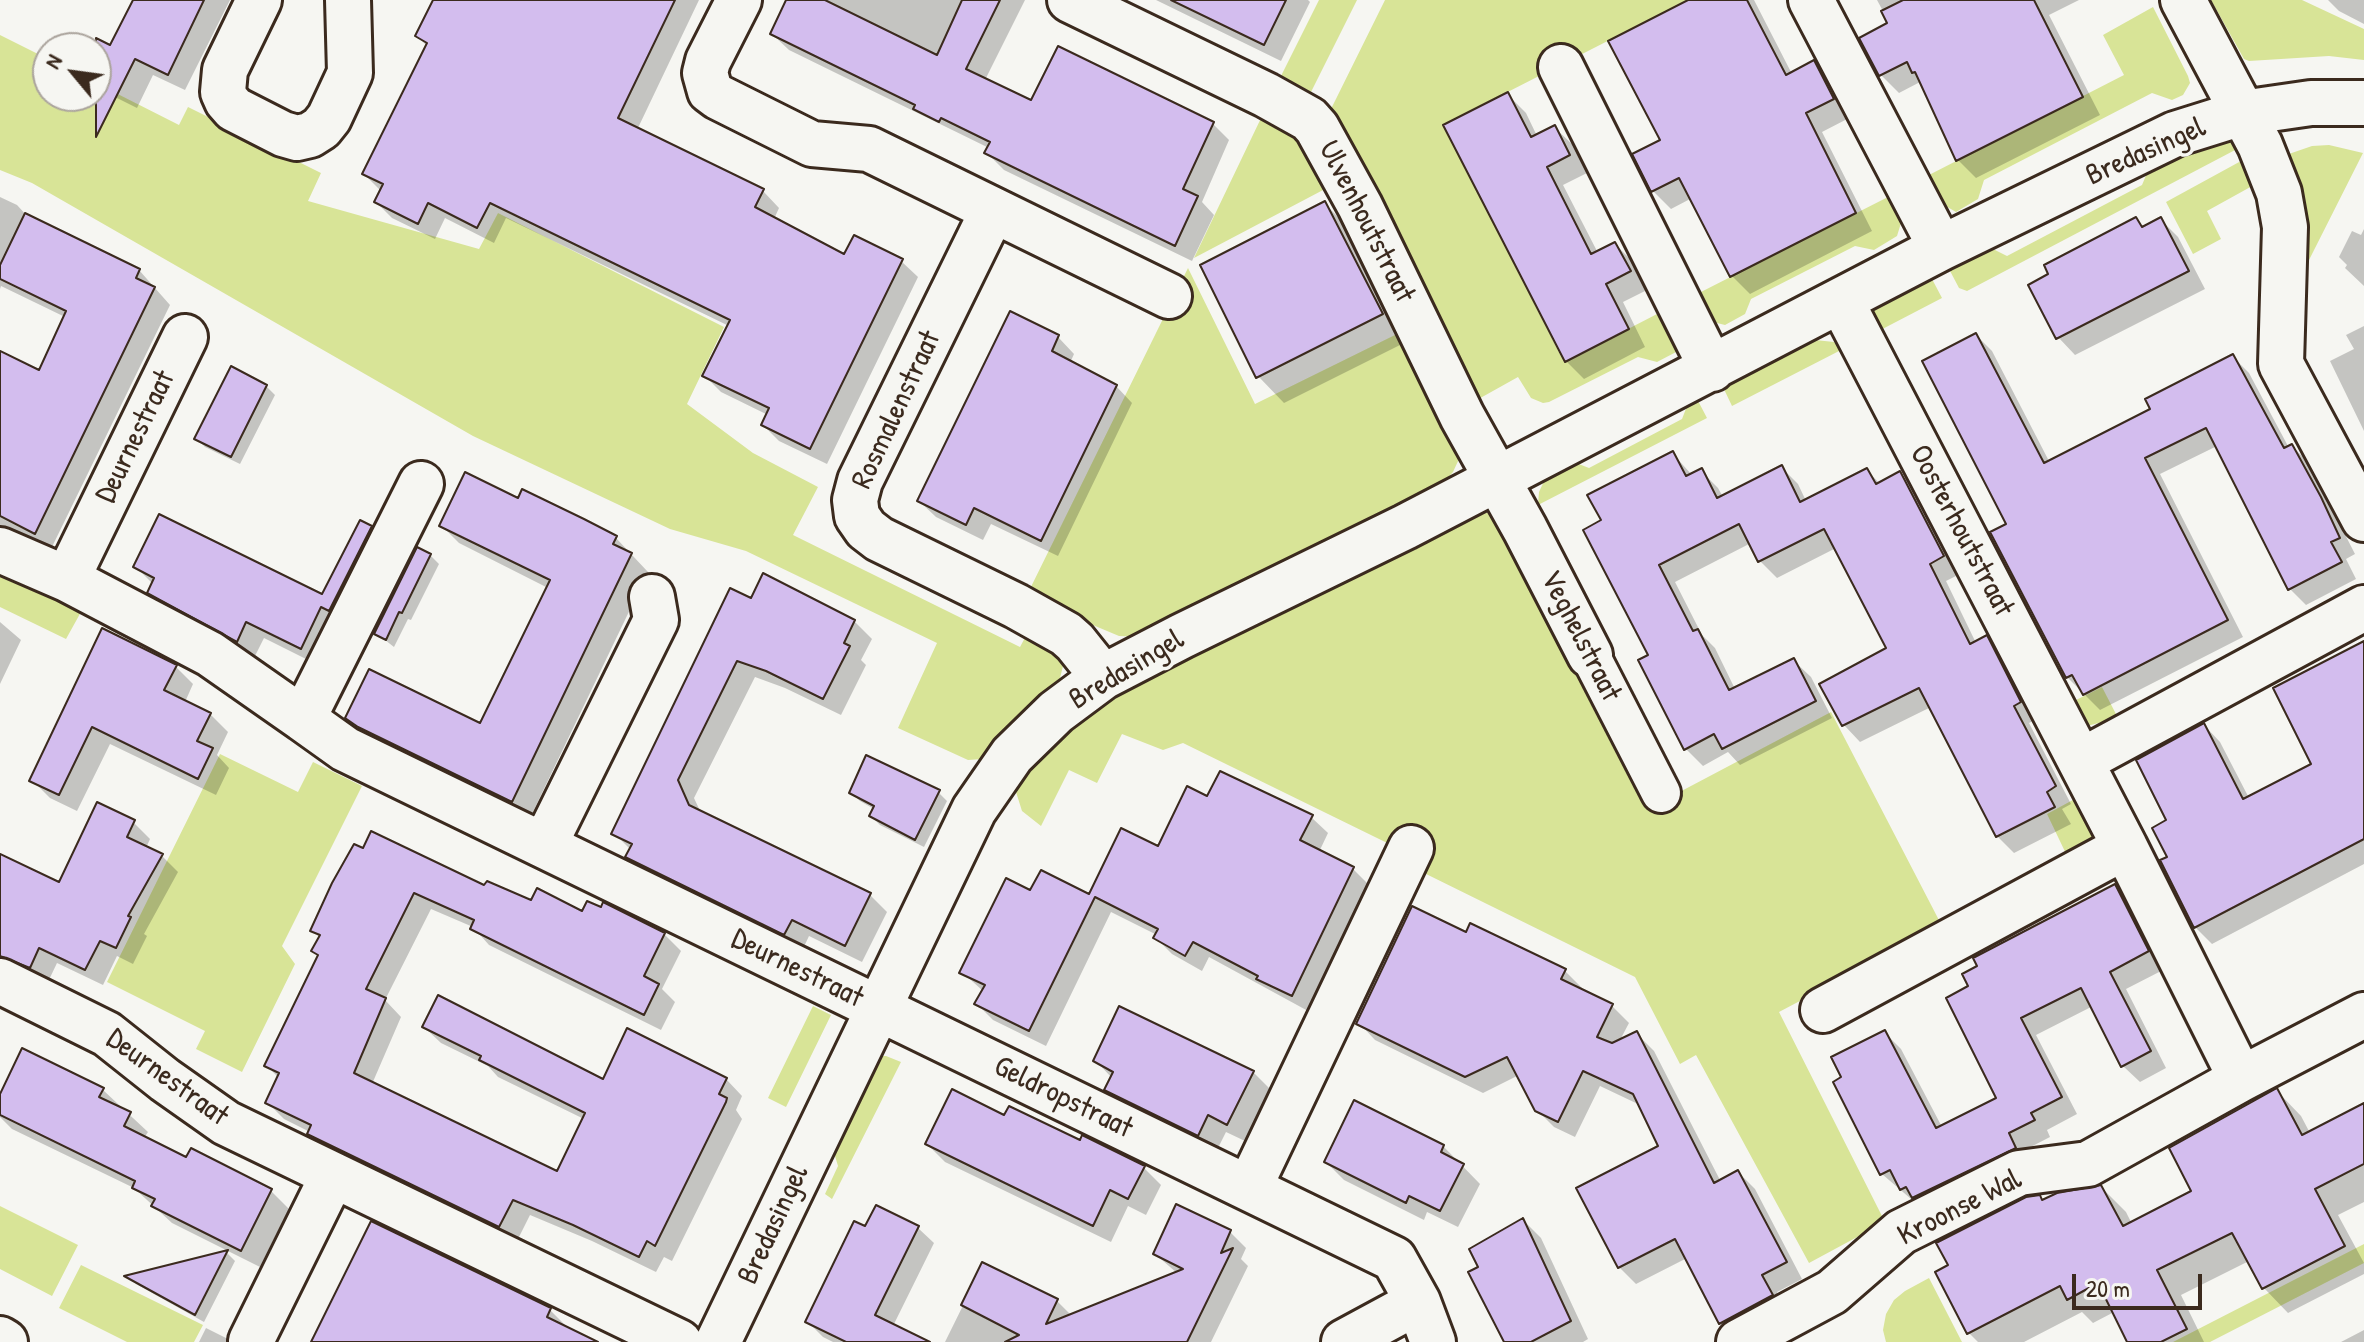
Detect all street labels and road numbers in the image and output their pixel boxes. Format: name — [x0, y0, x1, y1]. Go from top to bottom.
street label: Bredasingel — [2081, 110, 2211, 194]
street label: Ulvenhoutstraat — [1310, 135, 1422, 309]
street label: Rosmalenstraat — [845, 325, 949, 495]
street label: Deurnestraat — [89, 365, 183, 509]
street label: Oosterhoutstraat — [1901, 439, 2021, 623]
street label: Veghelstraat — [1532, 565, 1628, 707]
street label: Bredasingel — [1063, 622, 1191, 718]
street label: Deurnestraat — [725, 922, 869, 1016]
street label: Deurnestraat — [99, 1022, 235, 1134]
street label: Geldropstraat — [988, 1049, 1138, 1147]
street label: Bredasingel — [731, 1160, 817, 1290]
street label: Kroonse Wal — [1892, 1162, 2028, 1254]

